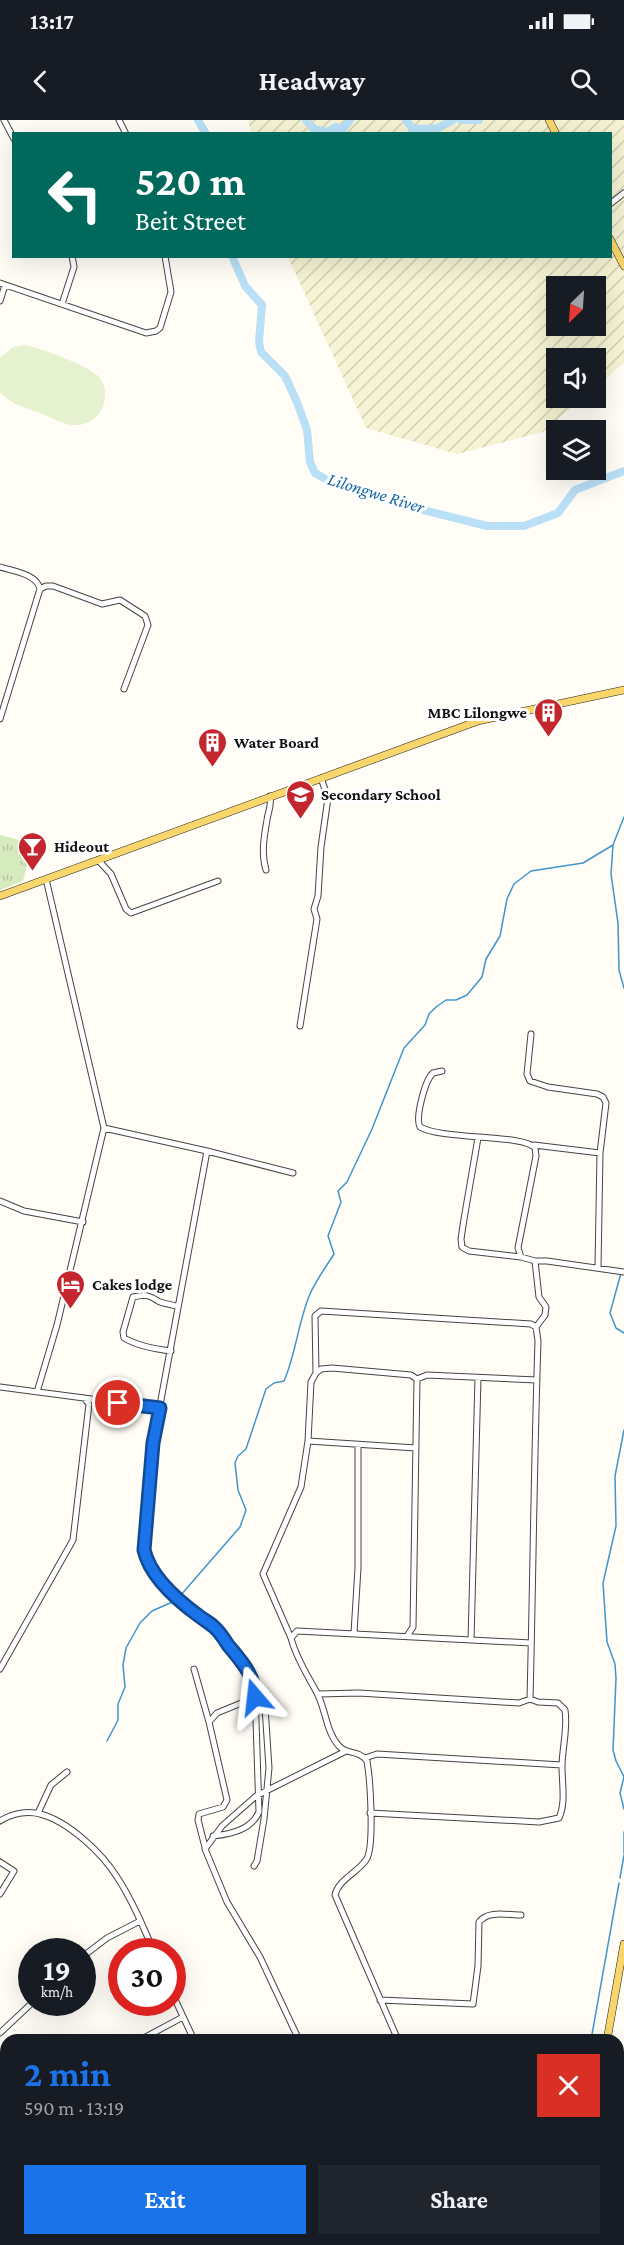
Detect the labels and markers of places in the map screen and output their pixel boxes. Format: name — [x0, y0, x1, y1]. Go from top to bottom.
building icon: MBC Lilongwe — [532, 696, 564, 738]
place label: MBC Lilongwe — [427, 704, 528, 721]
building icon: Water Board — [197, 726, 229, 768]
place label: Water Board — [233, 734, 319, 751]
school or university icon: Secondary School — [284, 778, 316, 820]
place label: Secondary School — [321, 786, 441, 803]
bar icon: Hideout — [17, 830, 49, 872]
place label: Hideout — [54, 838, 109, 855]
hotel icon: Cakes lodge — [55, 1268, 87, 1310]
place label: Cakes lodge — [92, 1276, 173, 1293]
pin — [92, 1377, 143, 1428]

